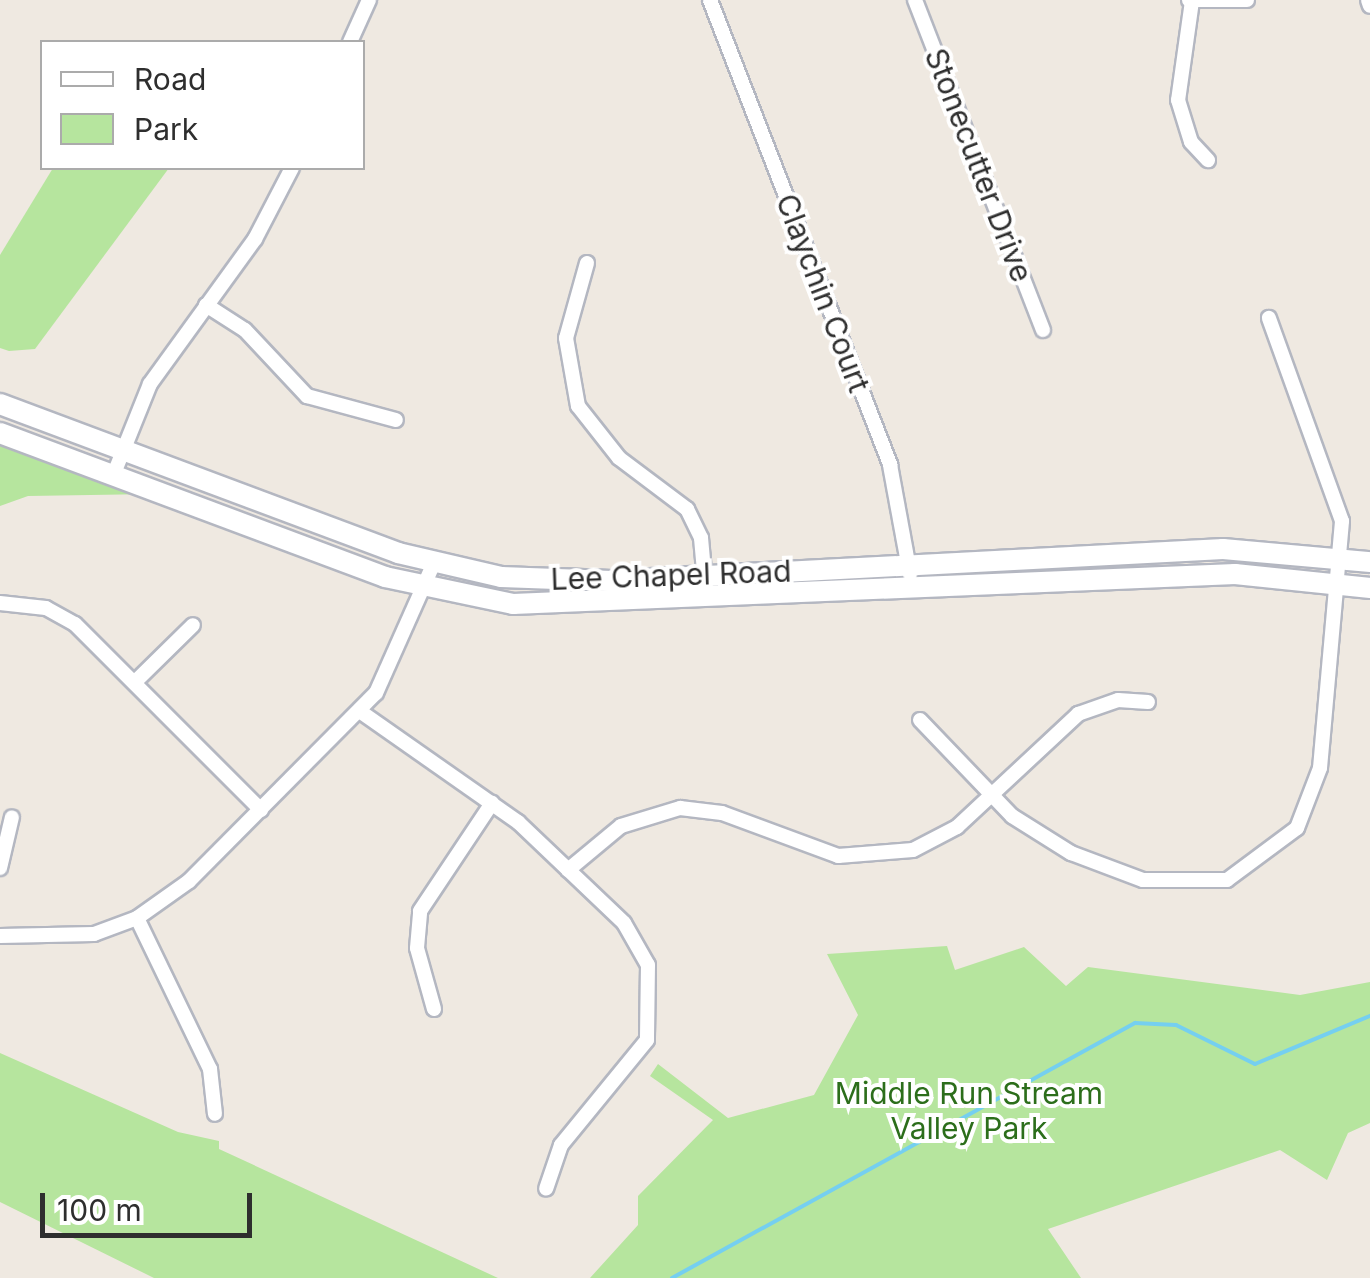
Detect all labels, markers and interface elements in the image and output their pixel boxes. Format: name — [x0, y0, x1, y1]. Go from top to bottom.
legend — [40, 40, 365, 170]
street label: Stonecutter Drive — [918, 43, 1040, 287]
text: Road — [134, 61, 206, 97]
text: Park — [134, 111, 198, 147]
street label: Claychin Court — [769, 189, 877, 397]
street label: Lee Chapel Road — [550, 553, 792, 597]
park label: Middle Run Stream Valley Park — [835, 1075, 1103, 1146]
scale bar — [45, 1173, 258, 1235]
text: 100 m — [57, 1192, 142, 1228]

